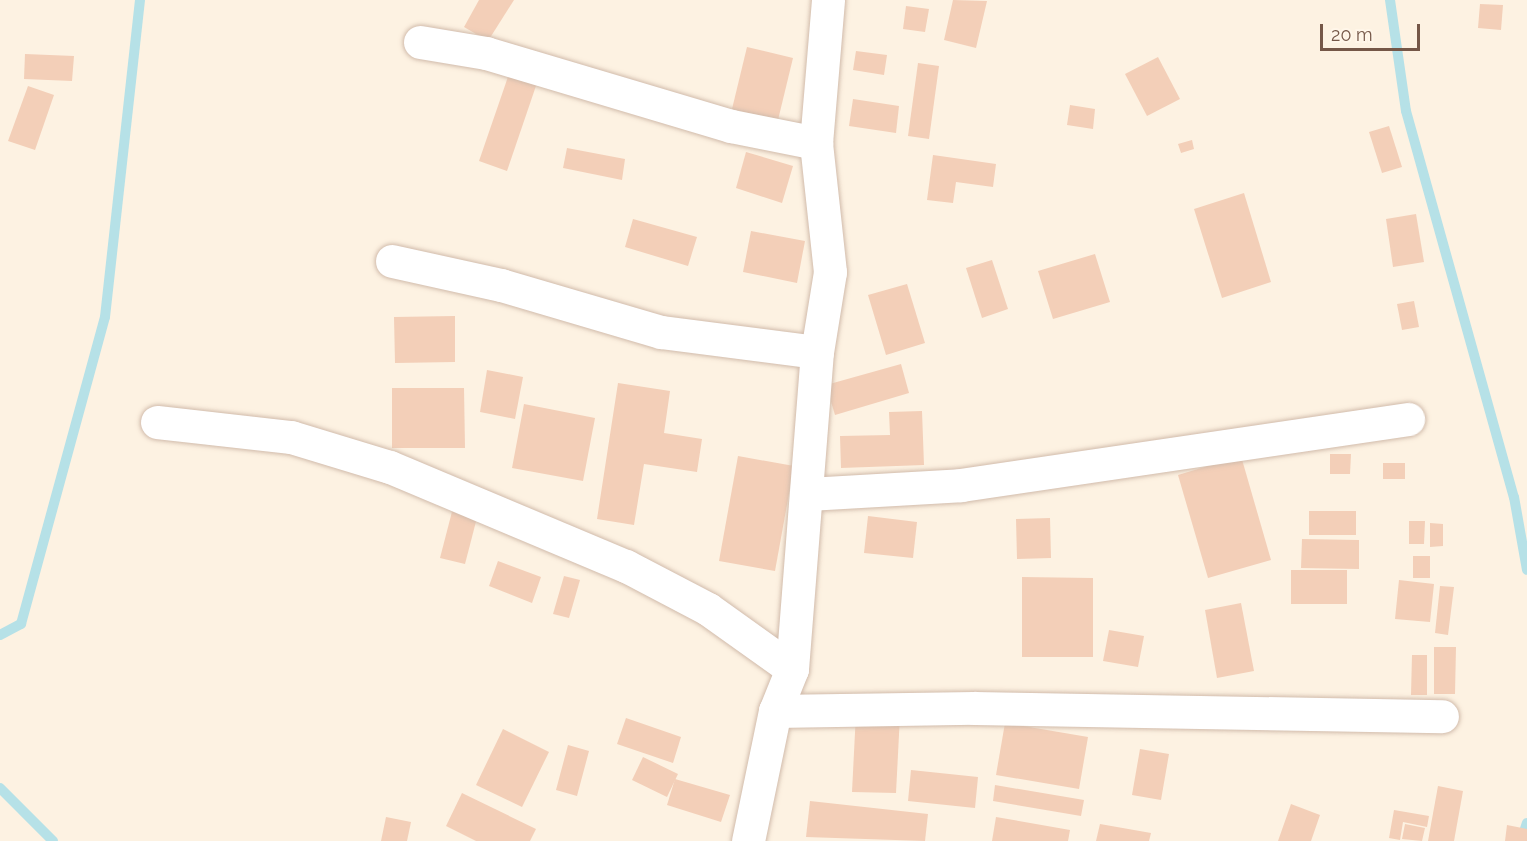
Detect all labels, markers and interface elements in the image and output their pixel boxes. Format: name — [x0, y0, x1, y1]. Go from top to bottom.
scale bar — [1323, 12, 1424, 50]
text: 20 m — [1331, 24, 1373, 45]

